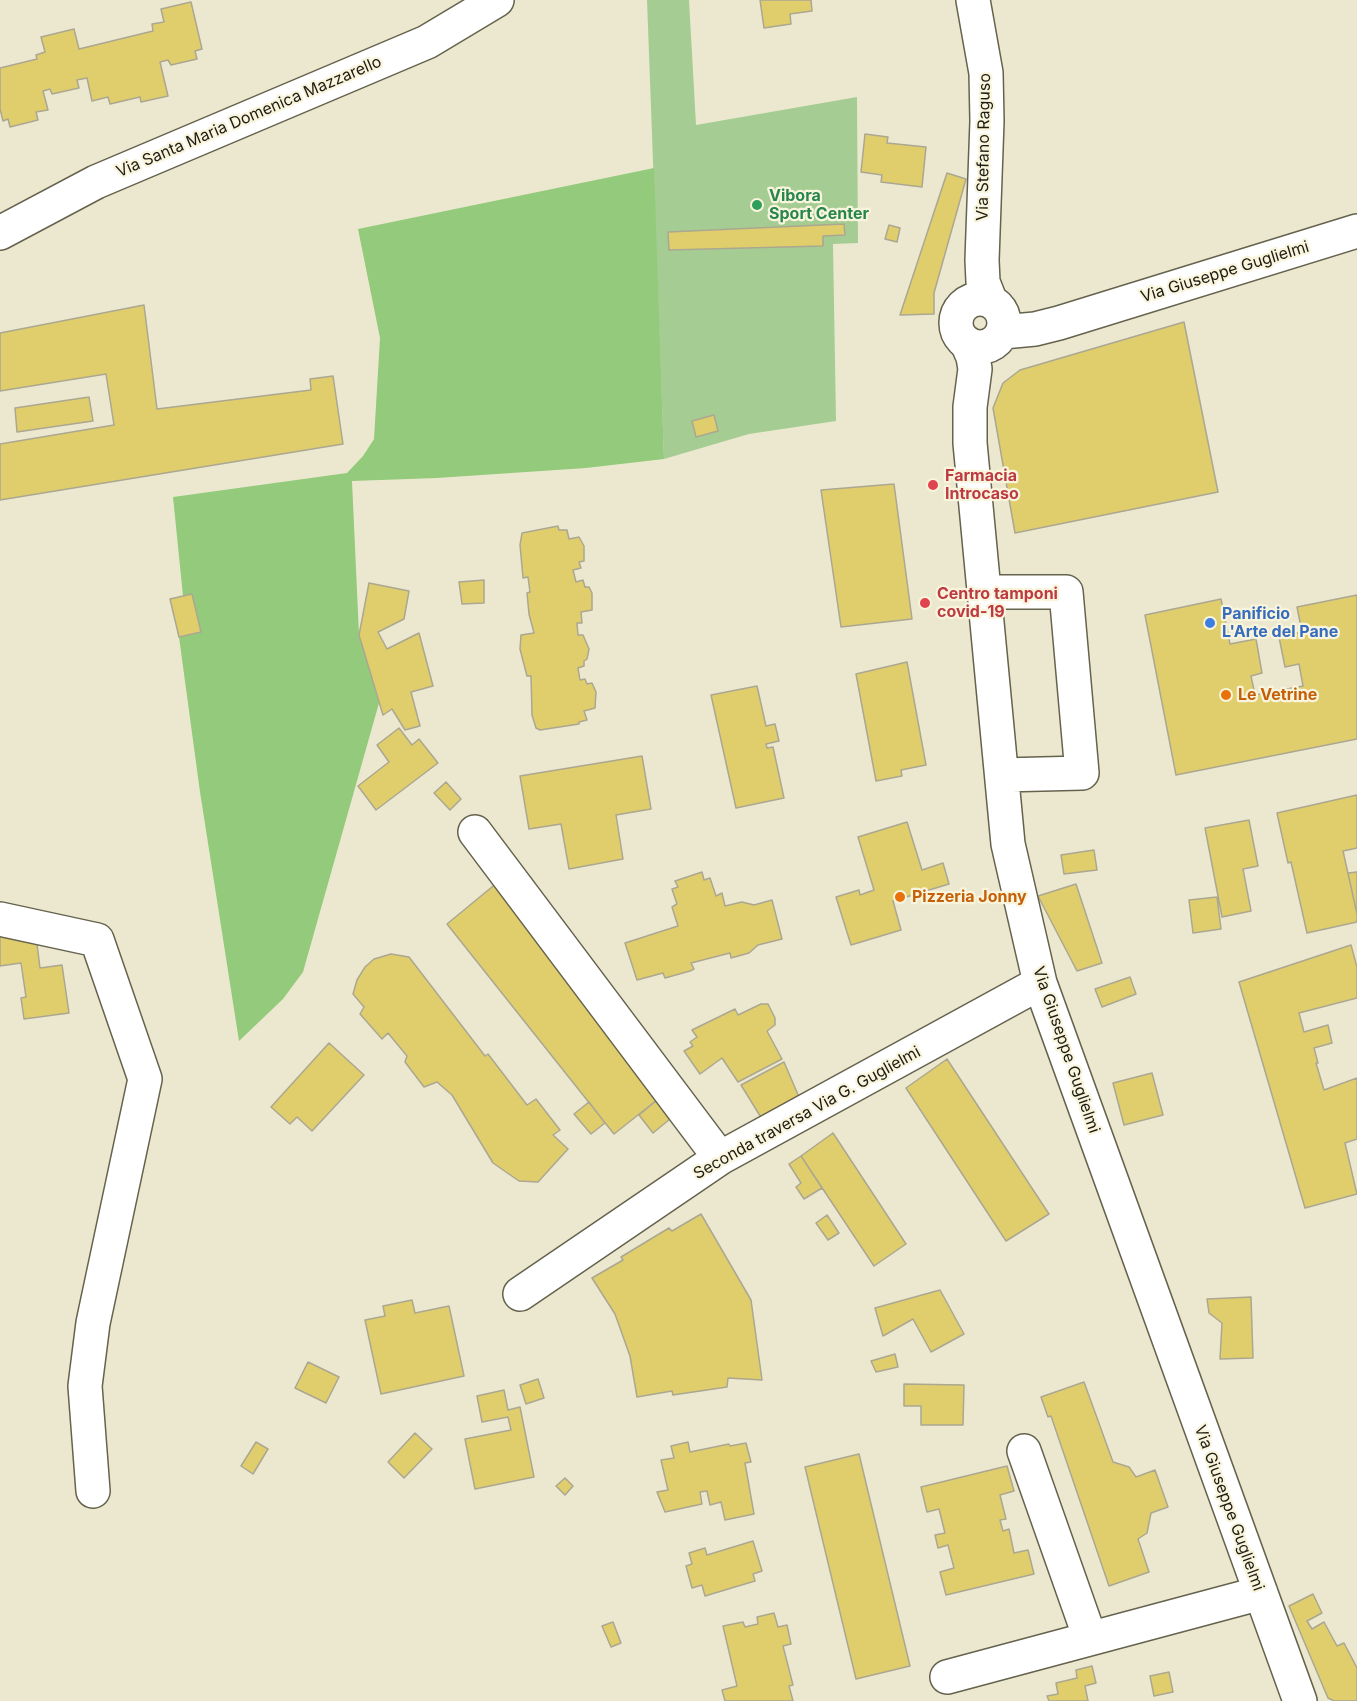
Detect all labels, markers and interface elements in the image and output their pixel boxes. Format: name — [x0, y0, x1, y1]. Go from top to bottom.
street label: Via Santa Maria Domenica Mazzarello — [114, 52, 384, 182]
street label: Via Stefano Raguso — [973, 73, 995, 221]
place label: Vibora Sport Center — [769, 186, 869, 224]
marker: Vibora Sport Center — [750, 198, 764, 212]
street label: Via Giuseppe Guglielmi — [1139, 237, 1311, 307]
place label: Farmacia Introcaso — [945, 466, 1019, 504]
marker: Farmacia Introcaso — [926, 478, 940, 492]
place label: Centro tamponi covid-19 — [937, 584, 1058, 622]
marker: Centro tamponi covid-19 — [918, 596, 932, 610]
place label: Panificio L'Arte del Pane — [1222, 604, 1338, 642]
marker: Panificio L'Arte del Pane — [1203, 616, 1217, 630]
place label: Le Vetrine — [1238, 685, 1317, 705]
marker: Le Vetrine — [1219, 688, 1233, 702]
place label: Pizzeria Jonny — [912, 887, 1027, 907]
marker: Pizzeria Jonny — [893, 890, 907, 904]
street label: Via Giuseppe Guglielmi — [1028, 964, 1104, 1136]
street label: Seconda traversa Via G. Guglielmi — [690, 1042, 924, 1184]
street label: Via Giuseppe Guglielmi — [1190, 1423, 1268, 1593]

